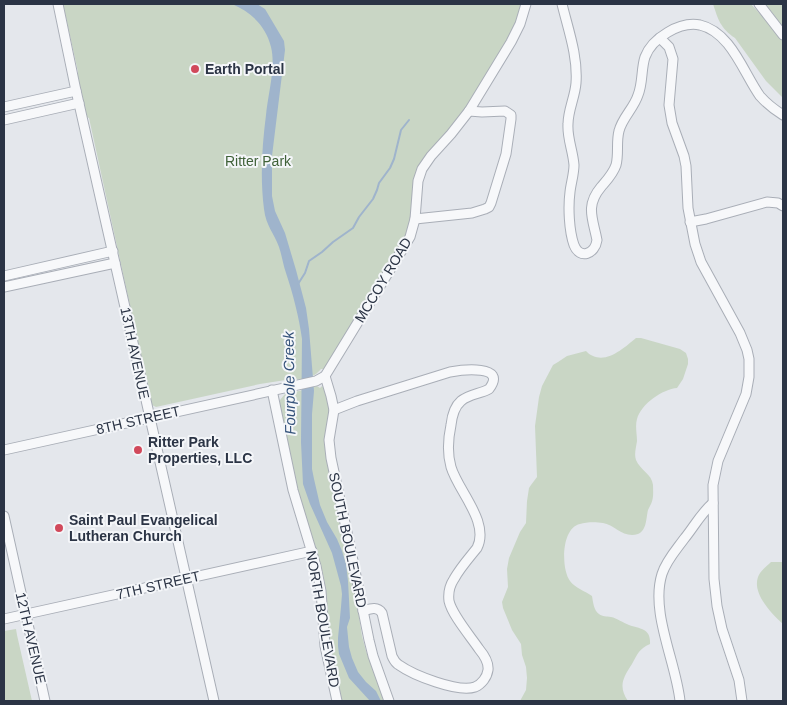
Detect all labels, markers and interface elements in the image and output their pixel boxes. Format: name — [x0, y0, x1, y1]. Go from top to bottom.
place label: Earth Portal — [205, 61, 284, 77]
marker: Earth Portal — [189, 63, 201, 75]
park label: Ritter Park — [225, 153, 292, 169]
street label: MCCOY ROAD — [351, 235, 415, 325]
street label: 13TH AVENUE — [117, 305, 153, 401]
water label: Fourpole Creek — [280, 330, 298, 435]
street label: 8TH STREET — [95, 402, 182, 437]
place label: Ritter Park Properties, LLC — [148, 434, 252, 466]
marker: Ritter Park Properties, LLC — [132, 444, 144, 456]
street label: SOUTH BOULEVARD — [326, 471, 370, 609]
place label: Saint Paul Evangelical Lutheran Church — [69, 512, 218, 544]
marker: Saint Paul Evangelical Lutheran Church — [53, 522, 65, 534]
street label: NORTH BOULEVARD — [303, 549, 343, 689]
street label: 7TH STREET — [115, 567, 202, 602]
street label: 12TH AVENUE — [13, 590, 49, 686]

